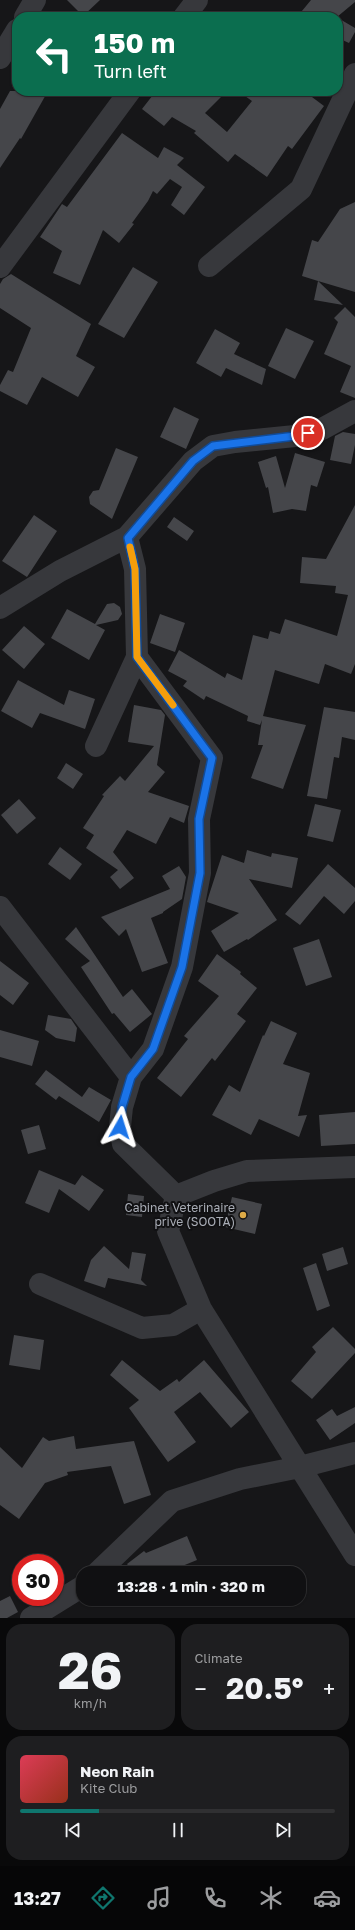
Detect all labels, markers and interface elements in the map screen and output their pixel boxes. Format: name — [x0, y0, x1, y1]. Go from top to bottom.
text: 150 m — [94, 26, 175, 59]
icon: left — [28, 28, 80, 80]
text: Turn left — [94, 60, 167, 82]
pin — [291, 416, 325, 450]
icon: arrive — [297, 422, 319, 444]
position arrow — [99, 1106, 141, 1148]
place label: Cabinet Veterinaire prive (SOOTA) — [124, 1200, 235, 1229]
marker: Cabinet Veterinaire prive (SOOTA) — [238, 1210, 248, 1220]
speed limit sign: 30 — [12, 1554, 64, 1606]
text: 13:28 · 1 min · 320 m — [117, 1577, 265, 1595]
text: 26 — [58, 1638, 123, 1700]
text: Climate — [195, 1650, 242, 1666]
text: 20.5° — [226, 1670, 303, 1706]
text: − — [195, 1675, 207, 1702]
text: + — [323, 1675, 335, 1702]
text: km/h — [74, 1695, 107, 1711]
text: Neon Rain — [80, 1762, 154, 1780]
text: Kite Club — [80, 1780, 137, 1796]
icon: previous — [62, 1819, 84, 1841]
icon: pause — [167, 1819, 189, 1841]
icon: next — [272, 1819, 294, 1841]
icon: directions — [89, 1884, 117, 1912]
icon: music — [145, 1884, 173, 1912]
icon: phone — [201, 1884, 229, 1912]
icon: climate — [257, 1884, 285, 1912]
icon: car — [313, 1884, 341, 1912]
text: 13:27 — [14, 1887, 61, 1909]

